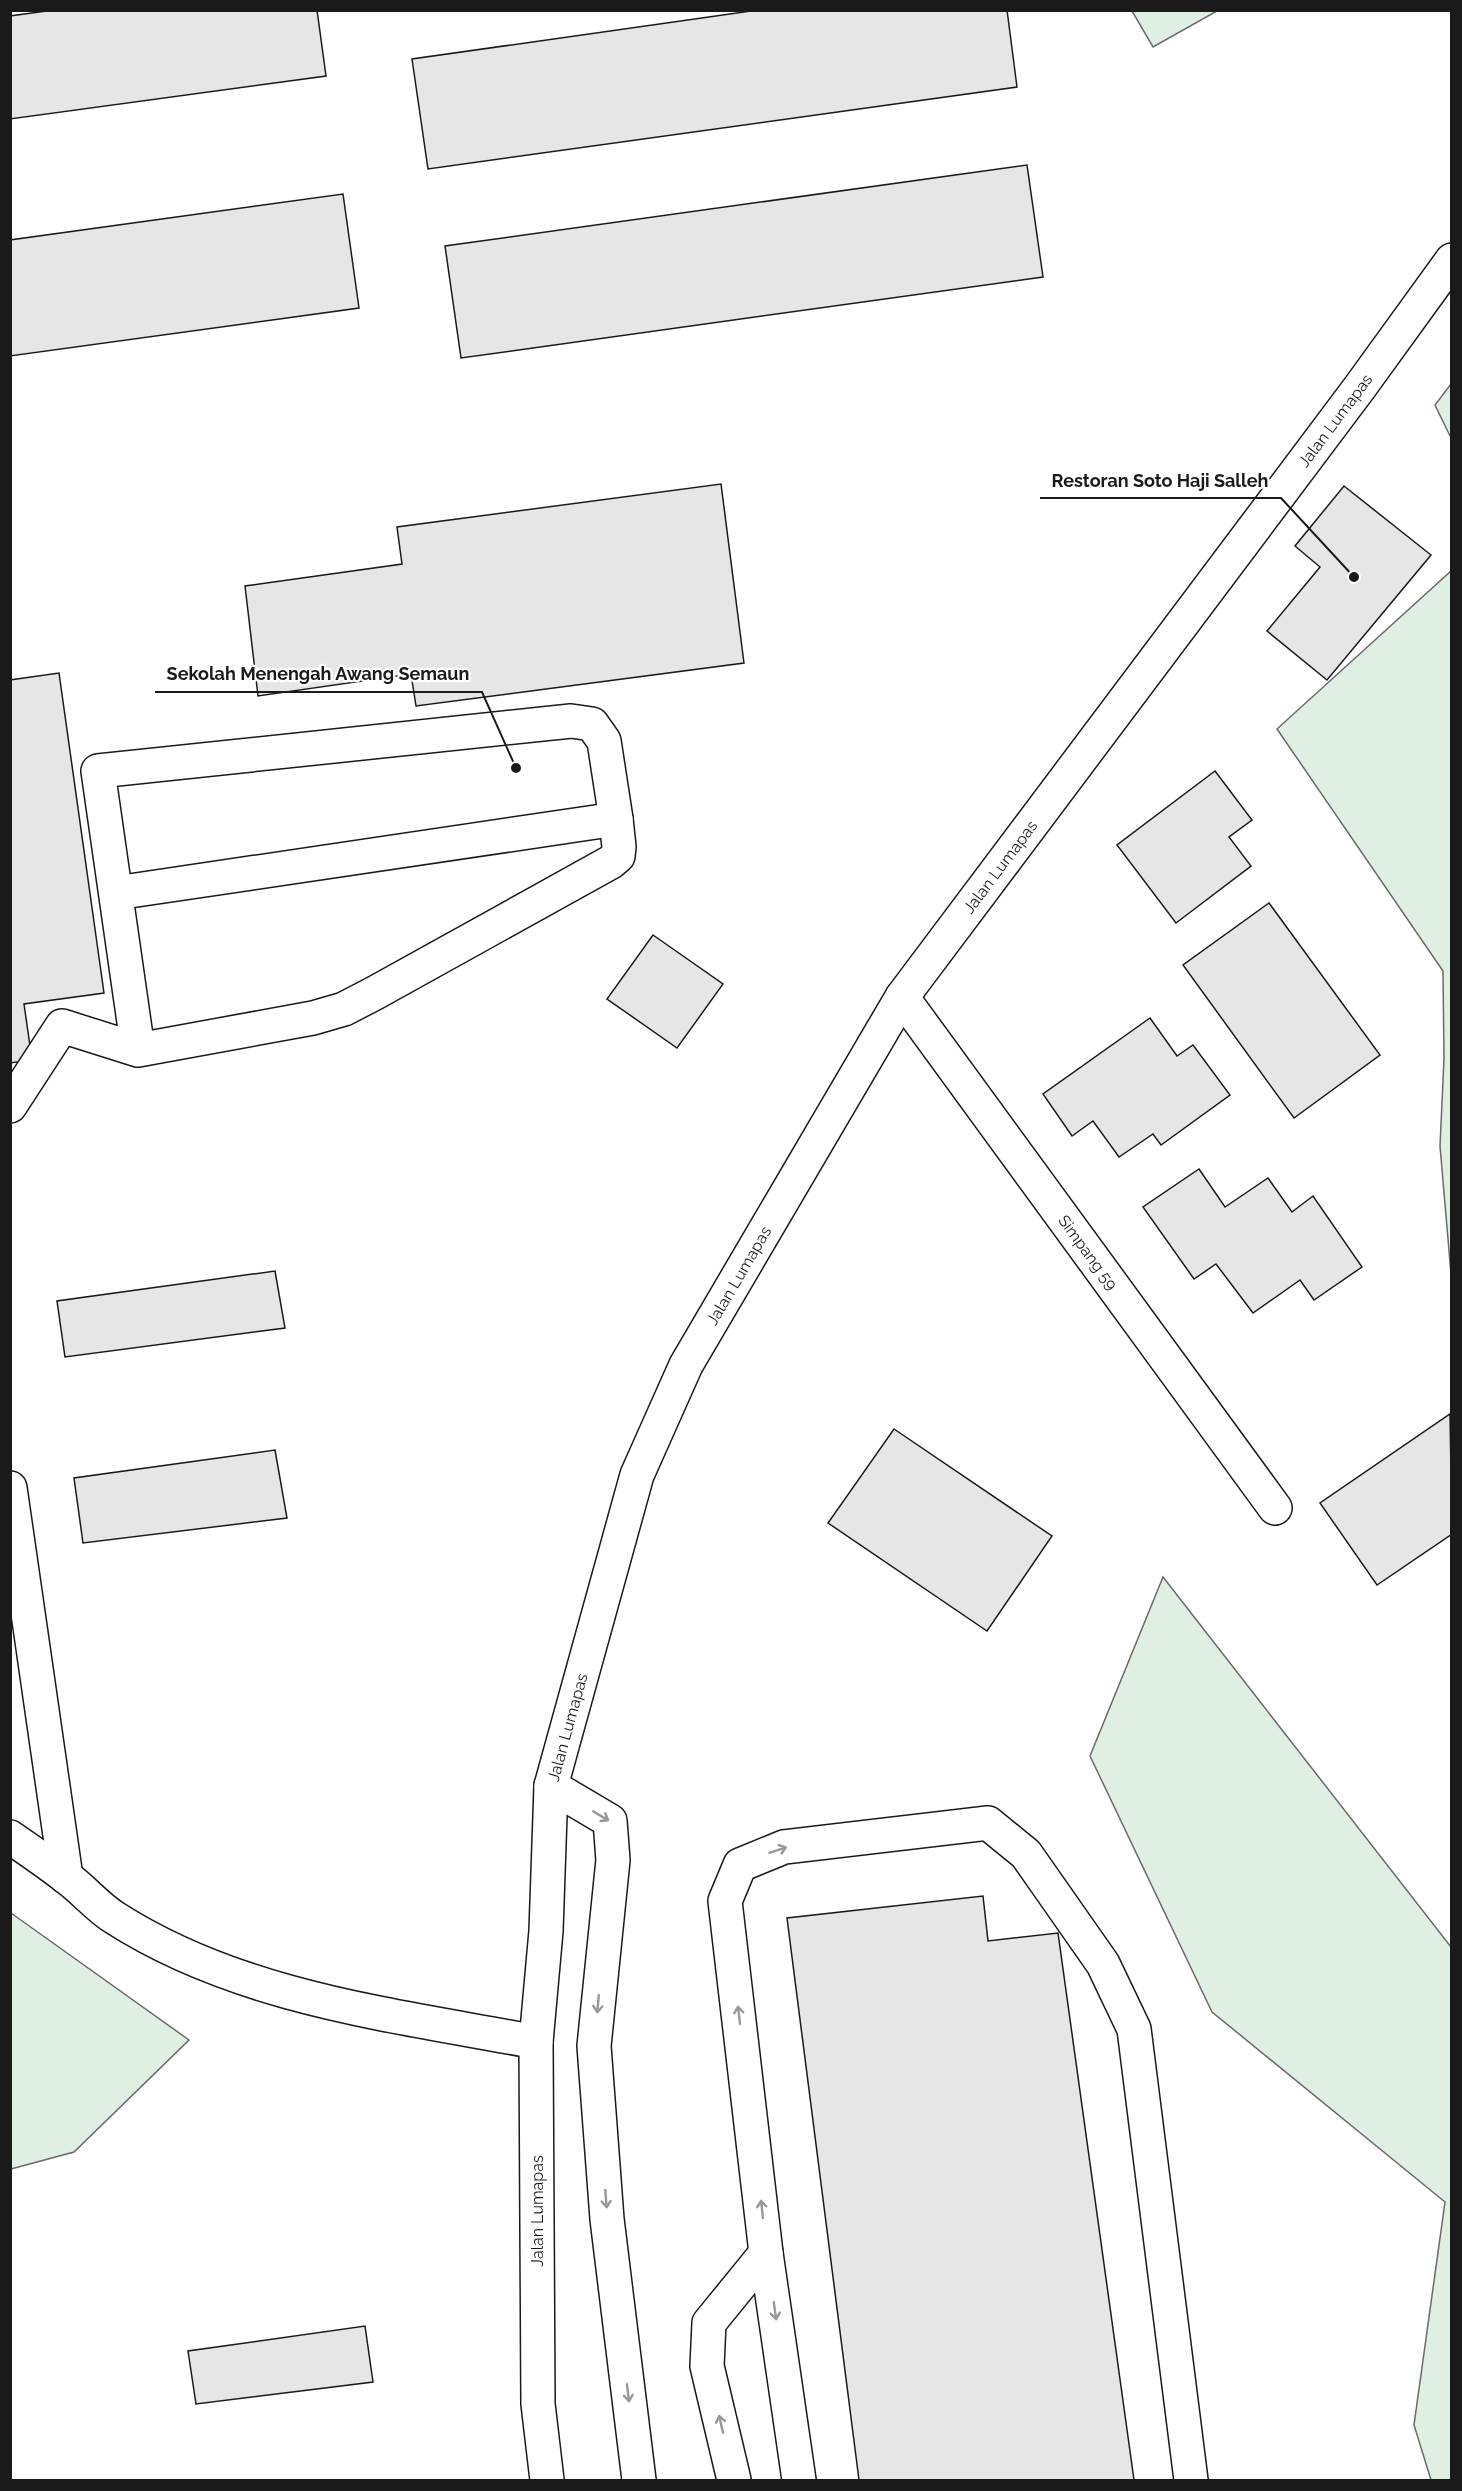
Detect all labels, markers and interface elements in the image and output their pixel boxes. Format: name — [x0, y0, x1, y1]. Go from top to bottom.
street label: Jalan Lumapas — [1294, 370, 1376, 471]
callout: Restoran Soto Haji Salleh — [1040, 462, 1281, 498]
text: Restoran Soto Haji Salleh — [1052, 470, 1268, 491]
callout: Sekolah Menengah Awang Semaun — [155, 656, 482, 692]
text: Sekolah Menengah Awang Semaun — [167, 663, 469, 684]
street label: Jalan Lumapas — [959, 816, 1042, 917]
street label: Simpang 59 — [1054, 1211, 1122, 1294]
street label: Jalan Lumapas — [703, 1223, 776, 1329]
street label: Jalan Lumapas — [544, 1671, 592, 1784]
one-way arrow — [592, 1810, 609, 1822]
one-way arrow — [768, 1844, 787, 1855]
one-way arrow — [592, 1994, 603, 2014]
one-way arrow — [733, 2006, 744, 2026]
street label: Jalan Lumapas — [528, 2155, 547, 2267]
one-way arrow — [600, 2188, 611, 2208]
one-way arrow — [756, 2199, 767, 2219]
one-way arrow — [769, 2300, 780, 2320]
one-way arrow — [623, 2382, 634, 2402]
one-way arrow — [714, 2414, 726, 2433]

